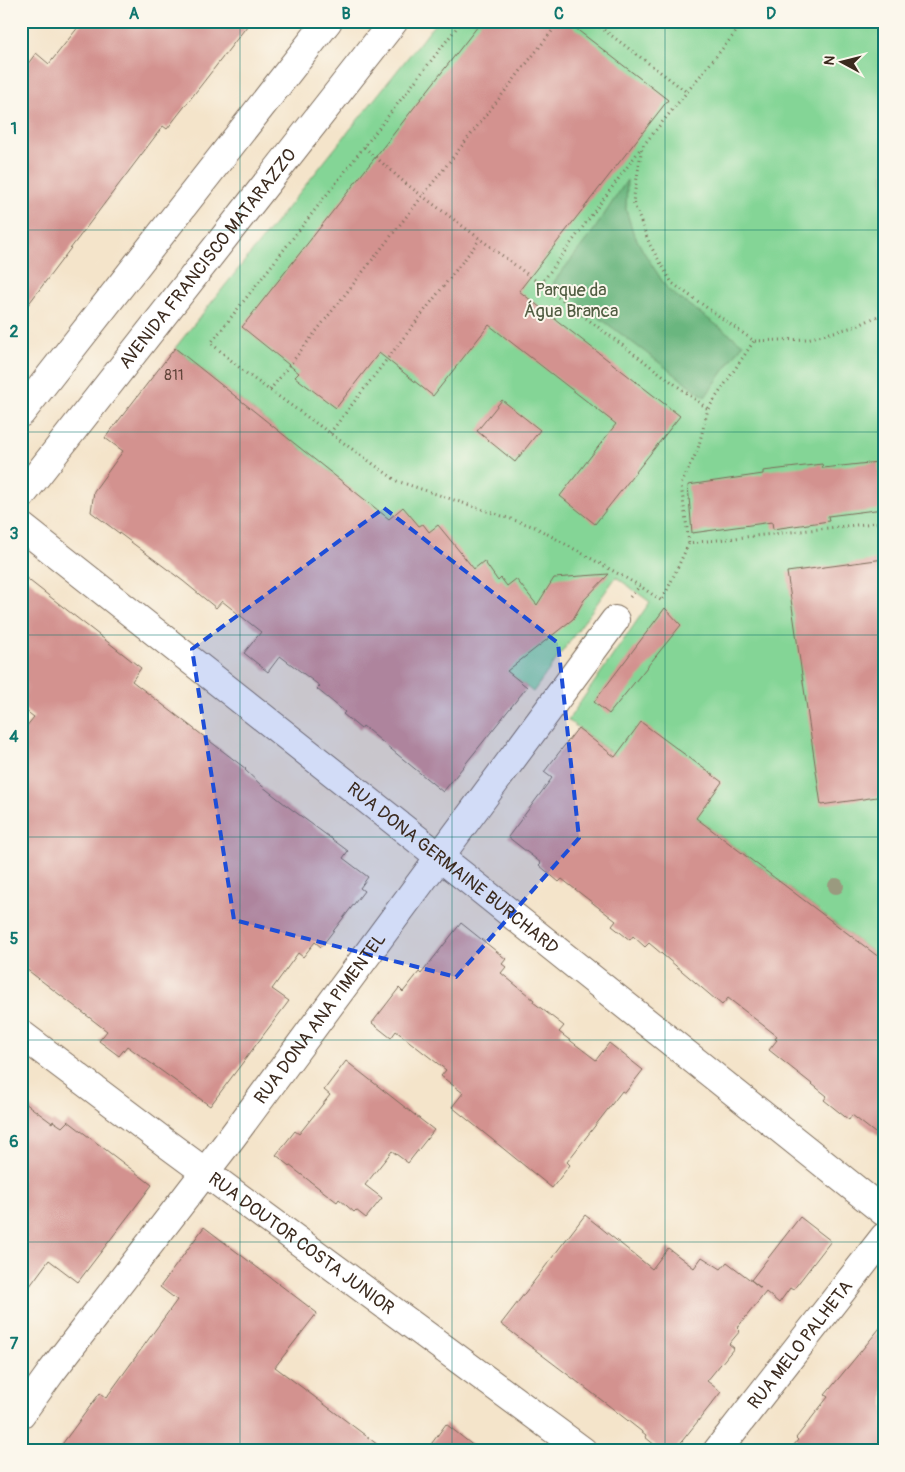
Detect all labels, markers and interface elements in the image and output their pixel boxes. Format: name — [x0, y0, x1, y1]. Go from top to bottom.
text: A — [129, 4, 140, 24]
text: B — [341, 4, 351, 24]
text: C — [554, 4, 564, 24]
text: D — [766, 4, 776, 24]
north arrow — [818, 38, 868, 88]
text: N — [821, 55, 839, 66]
text: 1 — [11, 119, 17, 139]
street label: AVENIDA FRANCISCO MATARAZZO — [114, 144, 302, 374]
park label: Parque da Água Branca — [524, 279, 618, 323]
text: 2 — [10, 322, 19, 342]
house number: 811 — [164, 366, 184, 385]
text: 3 — [10, 524, 19, 544]
text: 4 — [9, 727, 19, 747]
street label: RUA DONA GERMAINE BURCHARD — [342, 777, 563, 959]
street label: RUA DONA ANA PIMENTEL — [249, 928, 391, 1109]
text: 5 — [10, 929, 19, 949]
text: 6 — [9, 1132, 19, 1152]
street label: RUA DOUTOR COSTA JUNIOR — [204, 1167, 399, 1320]
street label: RUA MELO PALHETA — [743, 1275, 858, 1414]
text: 7 — [10, 1334, 19, 1354]

